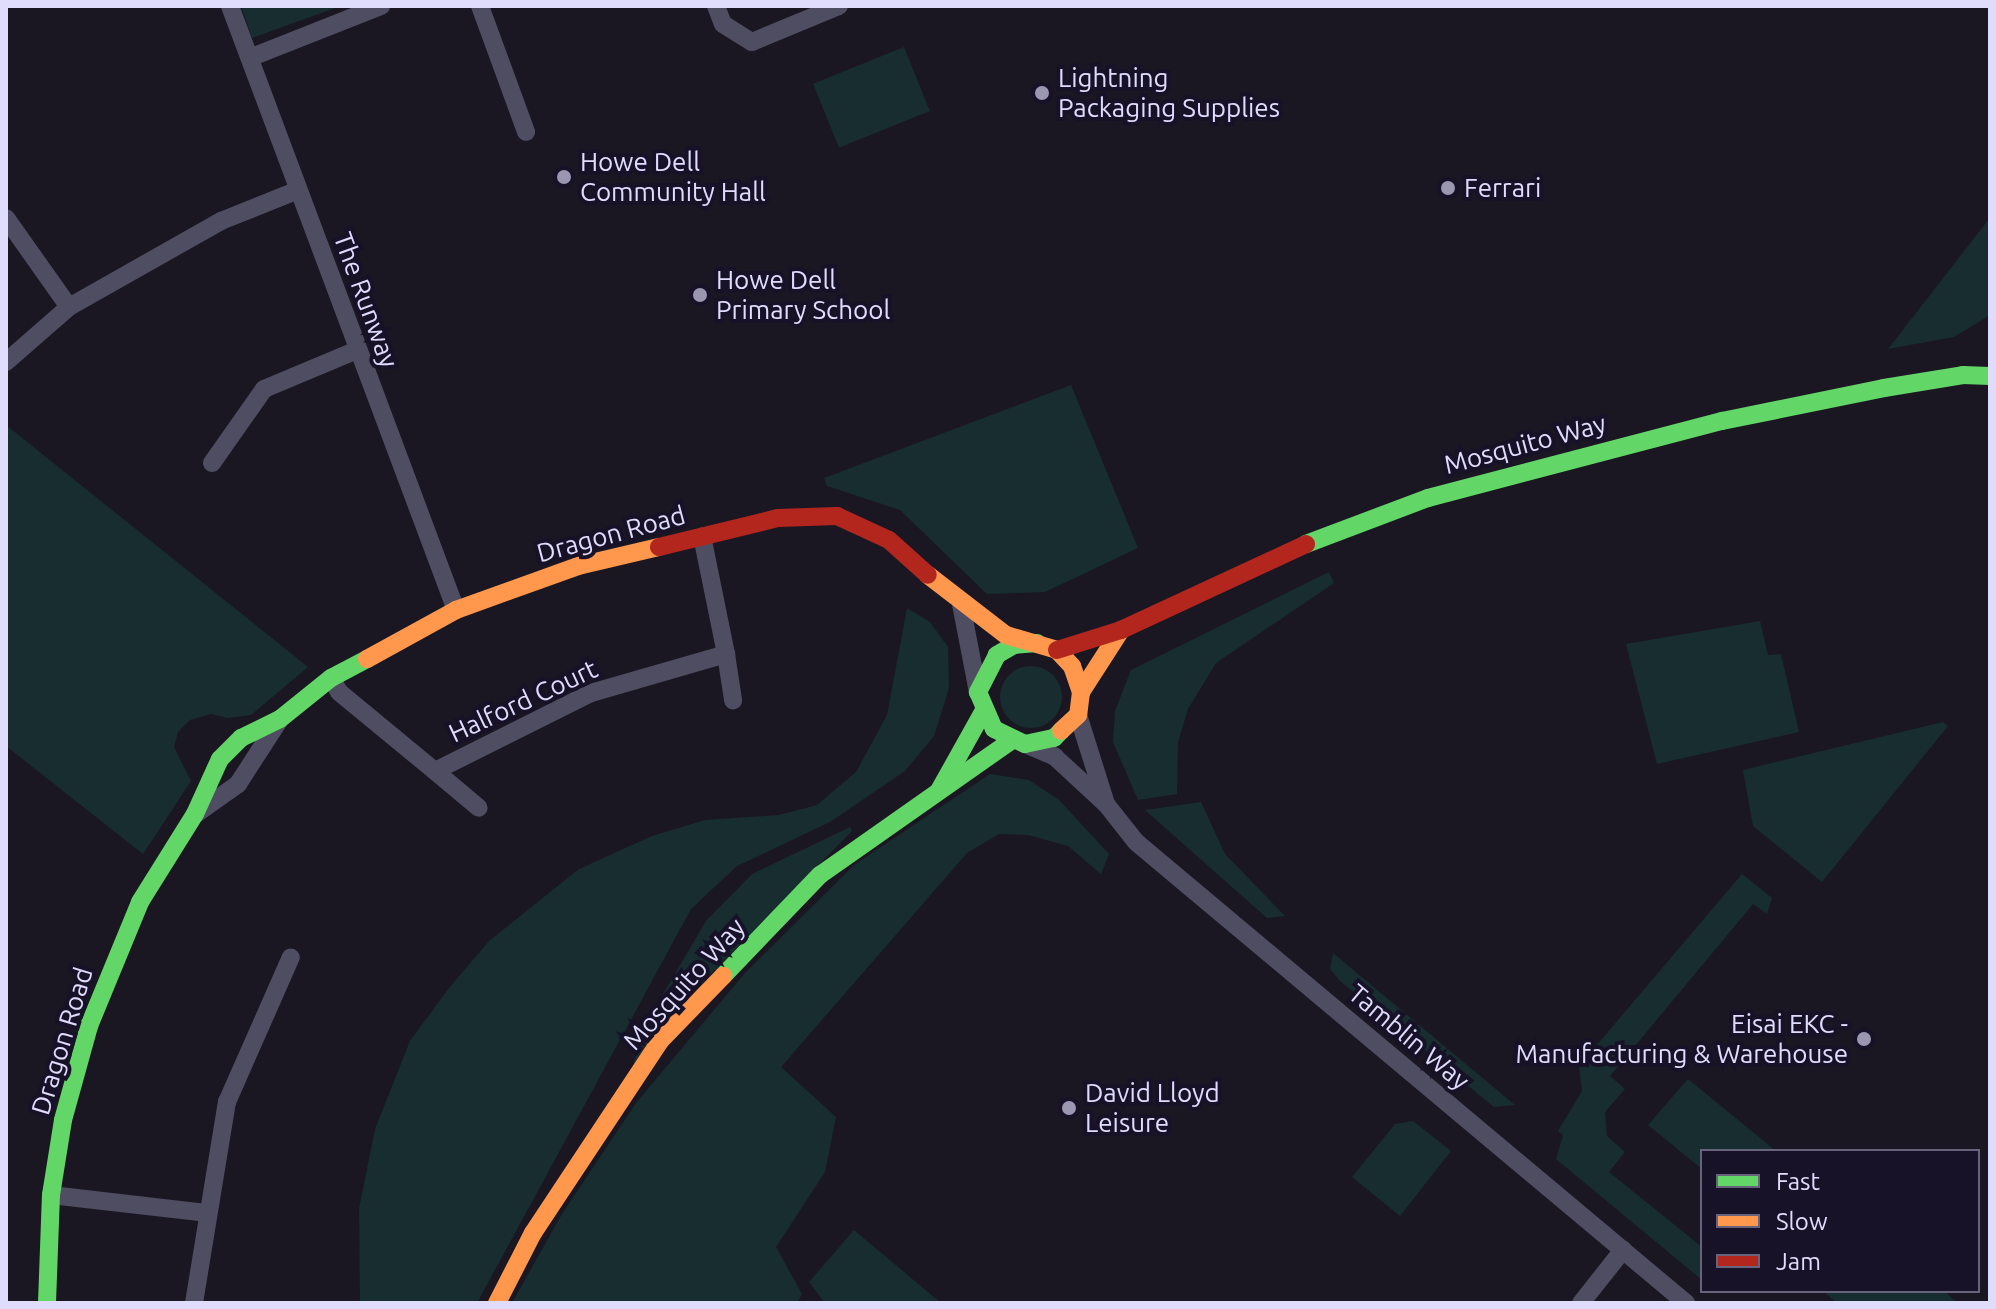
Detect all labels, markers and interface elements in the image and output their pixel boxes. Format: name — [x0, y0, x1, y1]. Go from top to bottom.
place label: Lightning Packaging Supplies — [1058, 62, 1280, 124]
marker: Lightning Packaging Supplies — [1033, 84, 1051, 102]
place label: Howe Dell Community Hall — [580, 146, 766, 208]
marker: Howe Dell Community Hall — [555, 168, 573, 186]
place label: Ferrari — [1464, 172, 1541, 204]
marker: Ferrari — [1439, 179, 1457, 197]
street label: The Runway — [327, 228, 405, 372]
place label: Howe Dell Primary School — [716, 264, 890, 326]
marker: Howe Dell Primary School — [691, 286, 709, 304]
street label: Mosquito Way — [1441, 407, 1609, 481]
street label: Dragon Road — [533, 499, 689, 569]
street label: Halford Court — [444, 653, 602, 749]
street label: Mosquito Way — [617, 912, 751, 1056]
street label: Dragon Road — [25, 964, 99, 1118]
street label: Tamblin Way — [1342, 978, 1476, 1096]
place label: Eisai EKC - Manufacturing & Warehouse — [1515, 1008, 1848, 1070]
marker: Eisai EKC - Manufacturing & Warehouse — [1855, 1030, 1873, 1048]
place label: David Lloyd Leisure — [1085, 1077, 1220, 1138]
marker: David Lloyd Leisure — [1060, 1099, 1078, 1117]
legend — [1700, 1149, 1980, 1293]
text: Fast — [1776, 1168, 1820, 1195]
text: Slow — [1776, 1208, 1828, 1235]
text: Jam — [1776, 1248, 1821, 1275]

